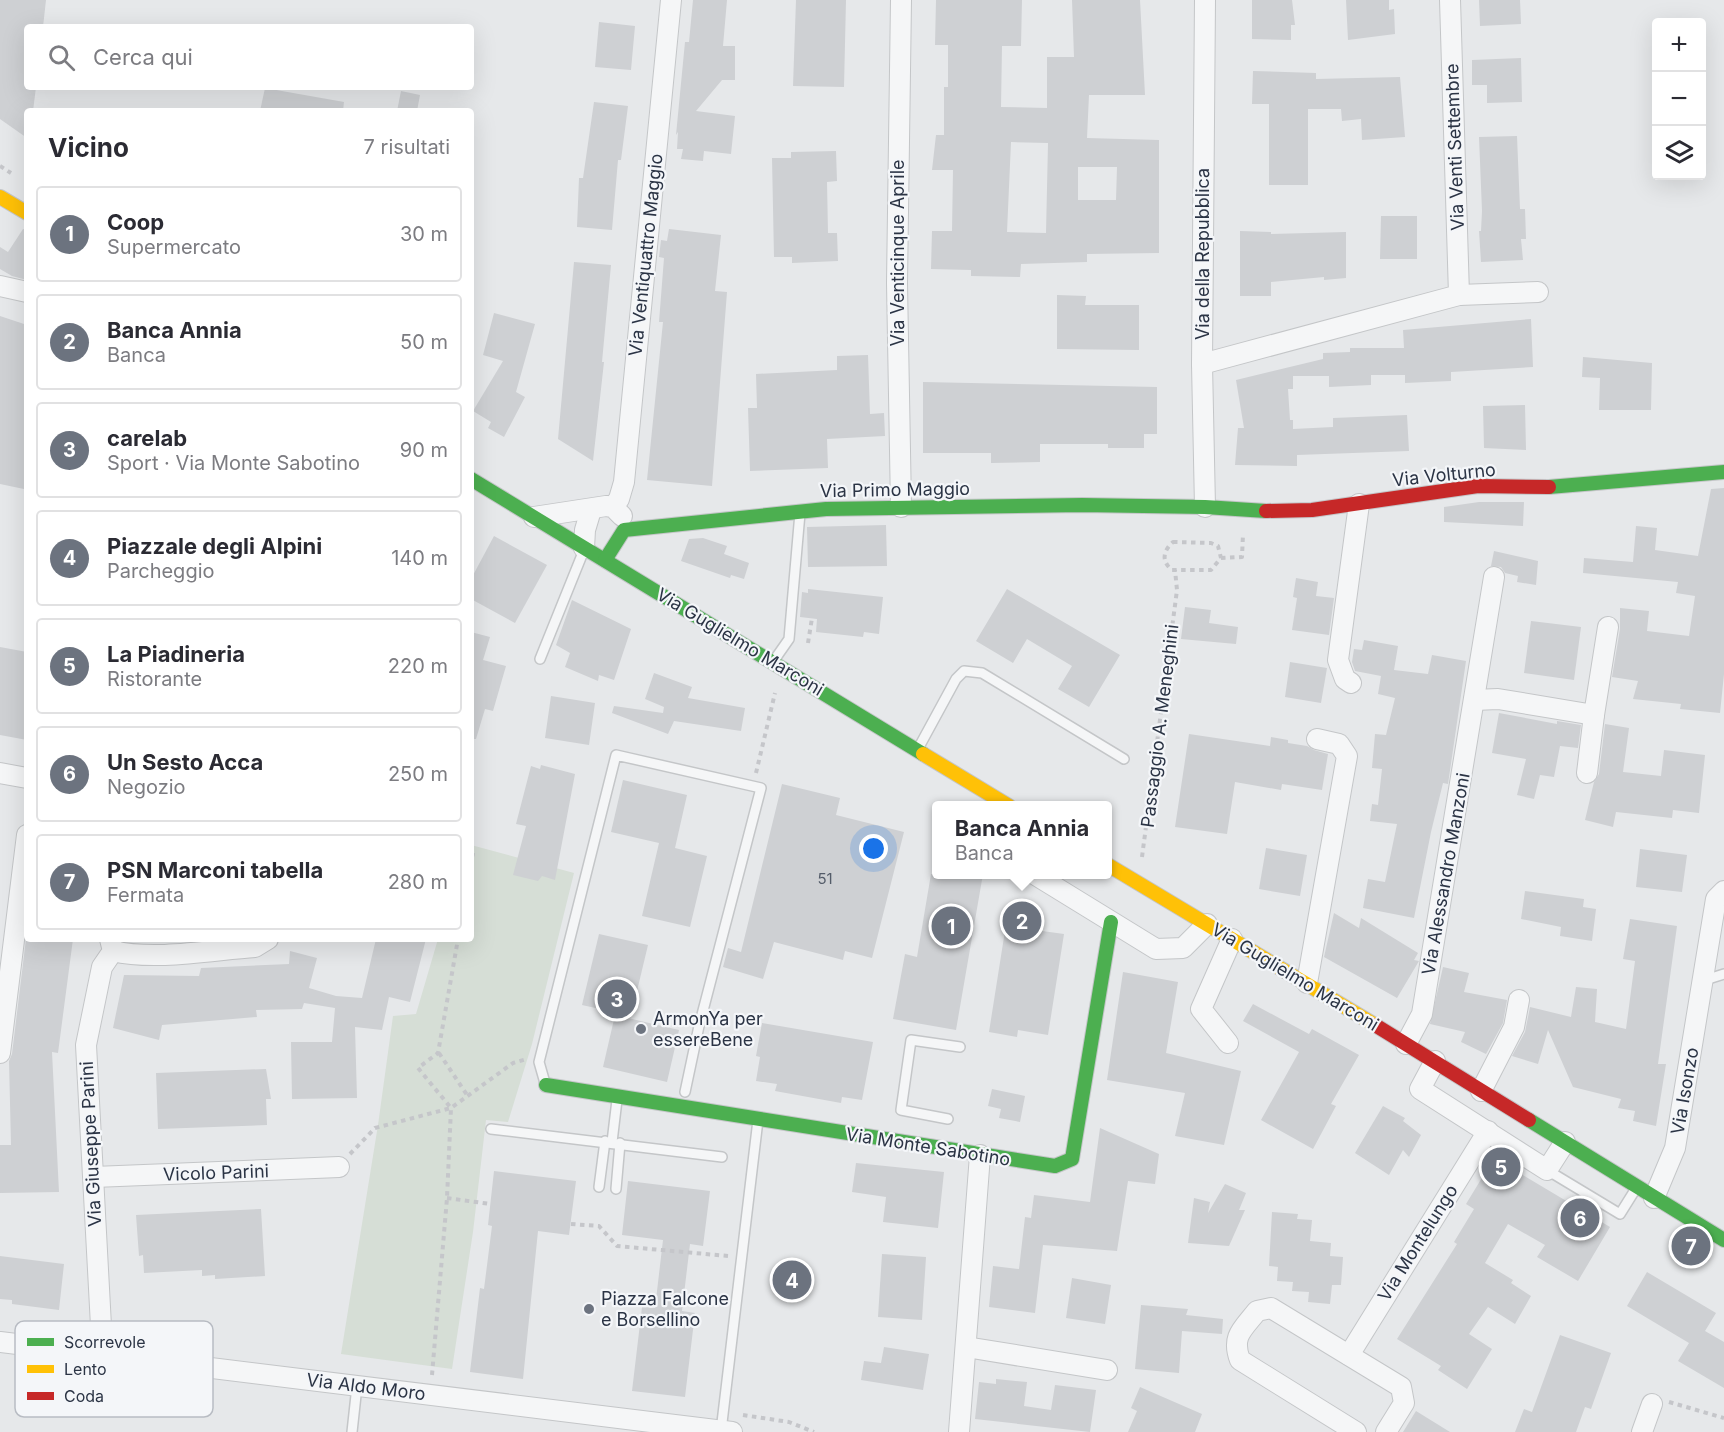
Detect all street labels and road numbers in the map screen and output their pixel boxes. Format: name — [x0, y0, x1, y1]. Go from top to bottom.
street label: Via Venti Settembre — [1441, 63, 1468, 231]
street label: Via Ventiquattro Maggio — [624, 152, 667, 357]
street label: Via Venticinque Aprile — [887, 159, 908, 347]
street label: Via della Repubblica — [1192, 168, 1213, 340]
street label: Via Volturno — [1391, 459, 1497, 490]
street label: Via Primo Maggio — [820, 478, 970, 501]
street label: Via Guglielmo Marconi — [653, 583, 828, 700]
street label: Passaggio A. Meneghini — [1137, 623, 1182, 829]
street label: Via Alessandro Manzoni — [1417, 771, 1474, 977]
street label: Via Guglielmo Marconi — [1208, 918, 1383, 1035]
street label: Via Isonzo — [1667, 1046, 1703, 1136]
street label: Via Giuseppe Parini — [76, 1061, 105, 1227]
street label: Via Monte Sabotino — [844, 1123, 1012, 1170]
street label: Vicolo Parini — [163, 1160, 269, 1185]
street label: Via Montelungo — [1373, 1181, 1462, 1305]
street label: Via Aldo Moro — [305, 1369, 427, 1404]

